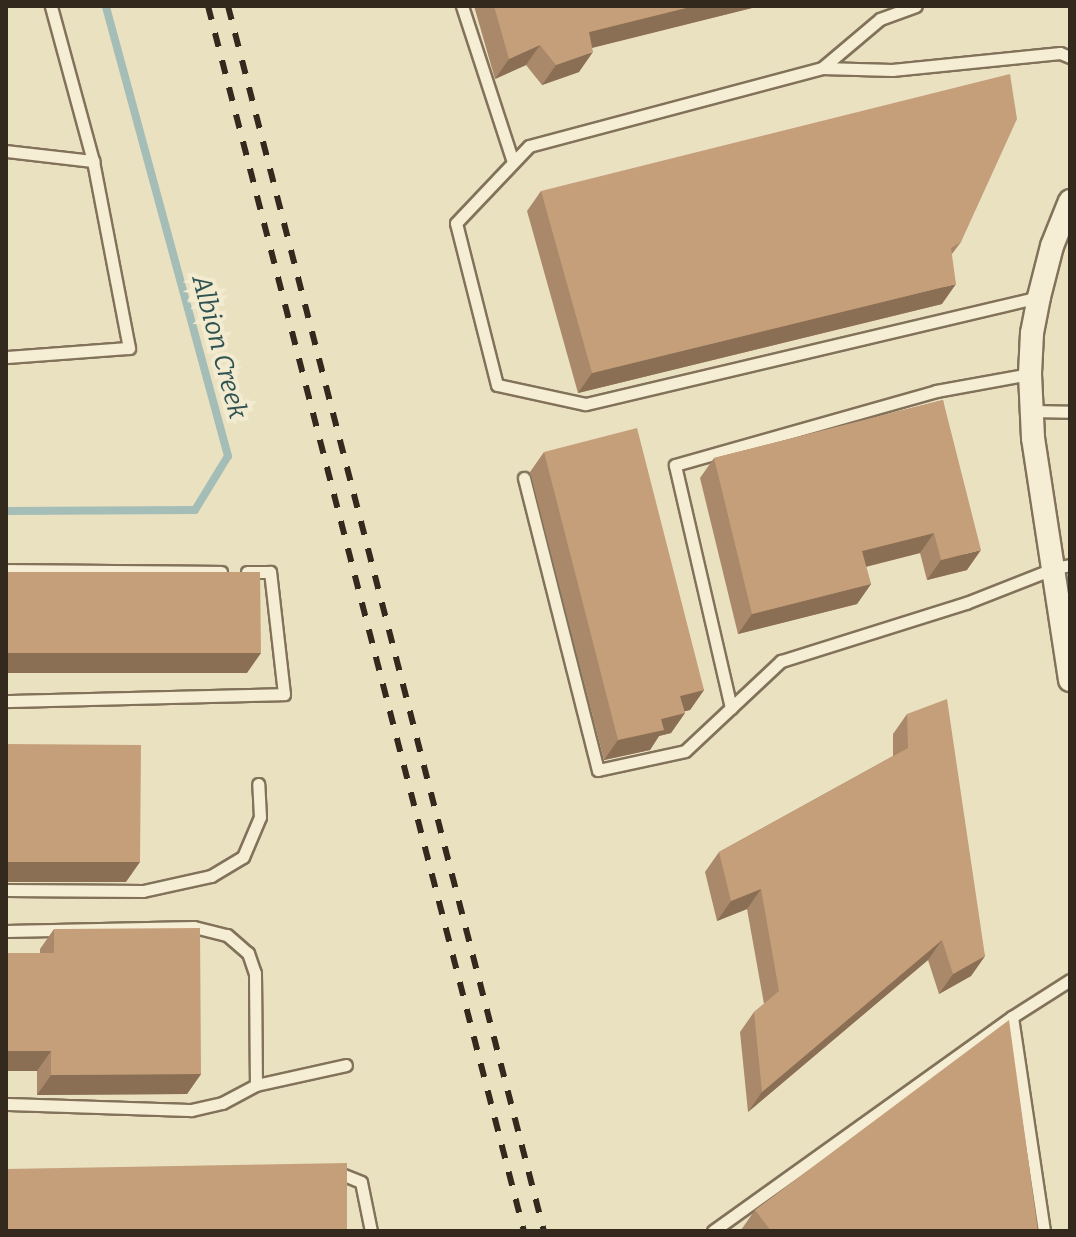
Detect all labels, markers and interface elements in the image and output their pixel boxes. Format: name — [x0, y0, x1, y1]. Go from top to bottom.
water label: Albion Creek — [185, 272, 253, 422]

